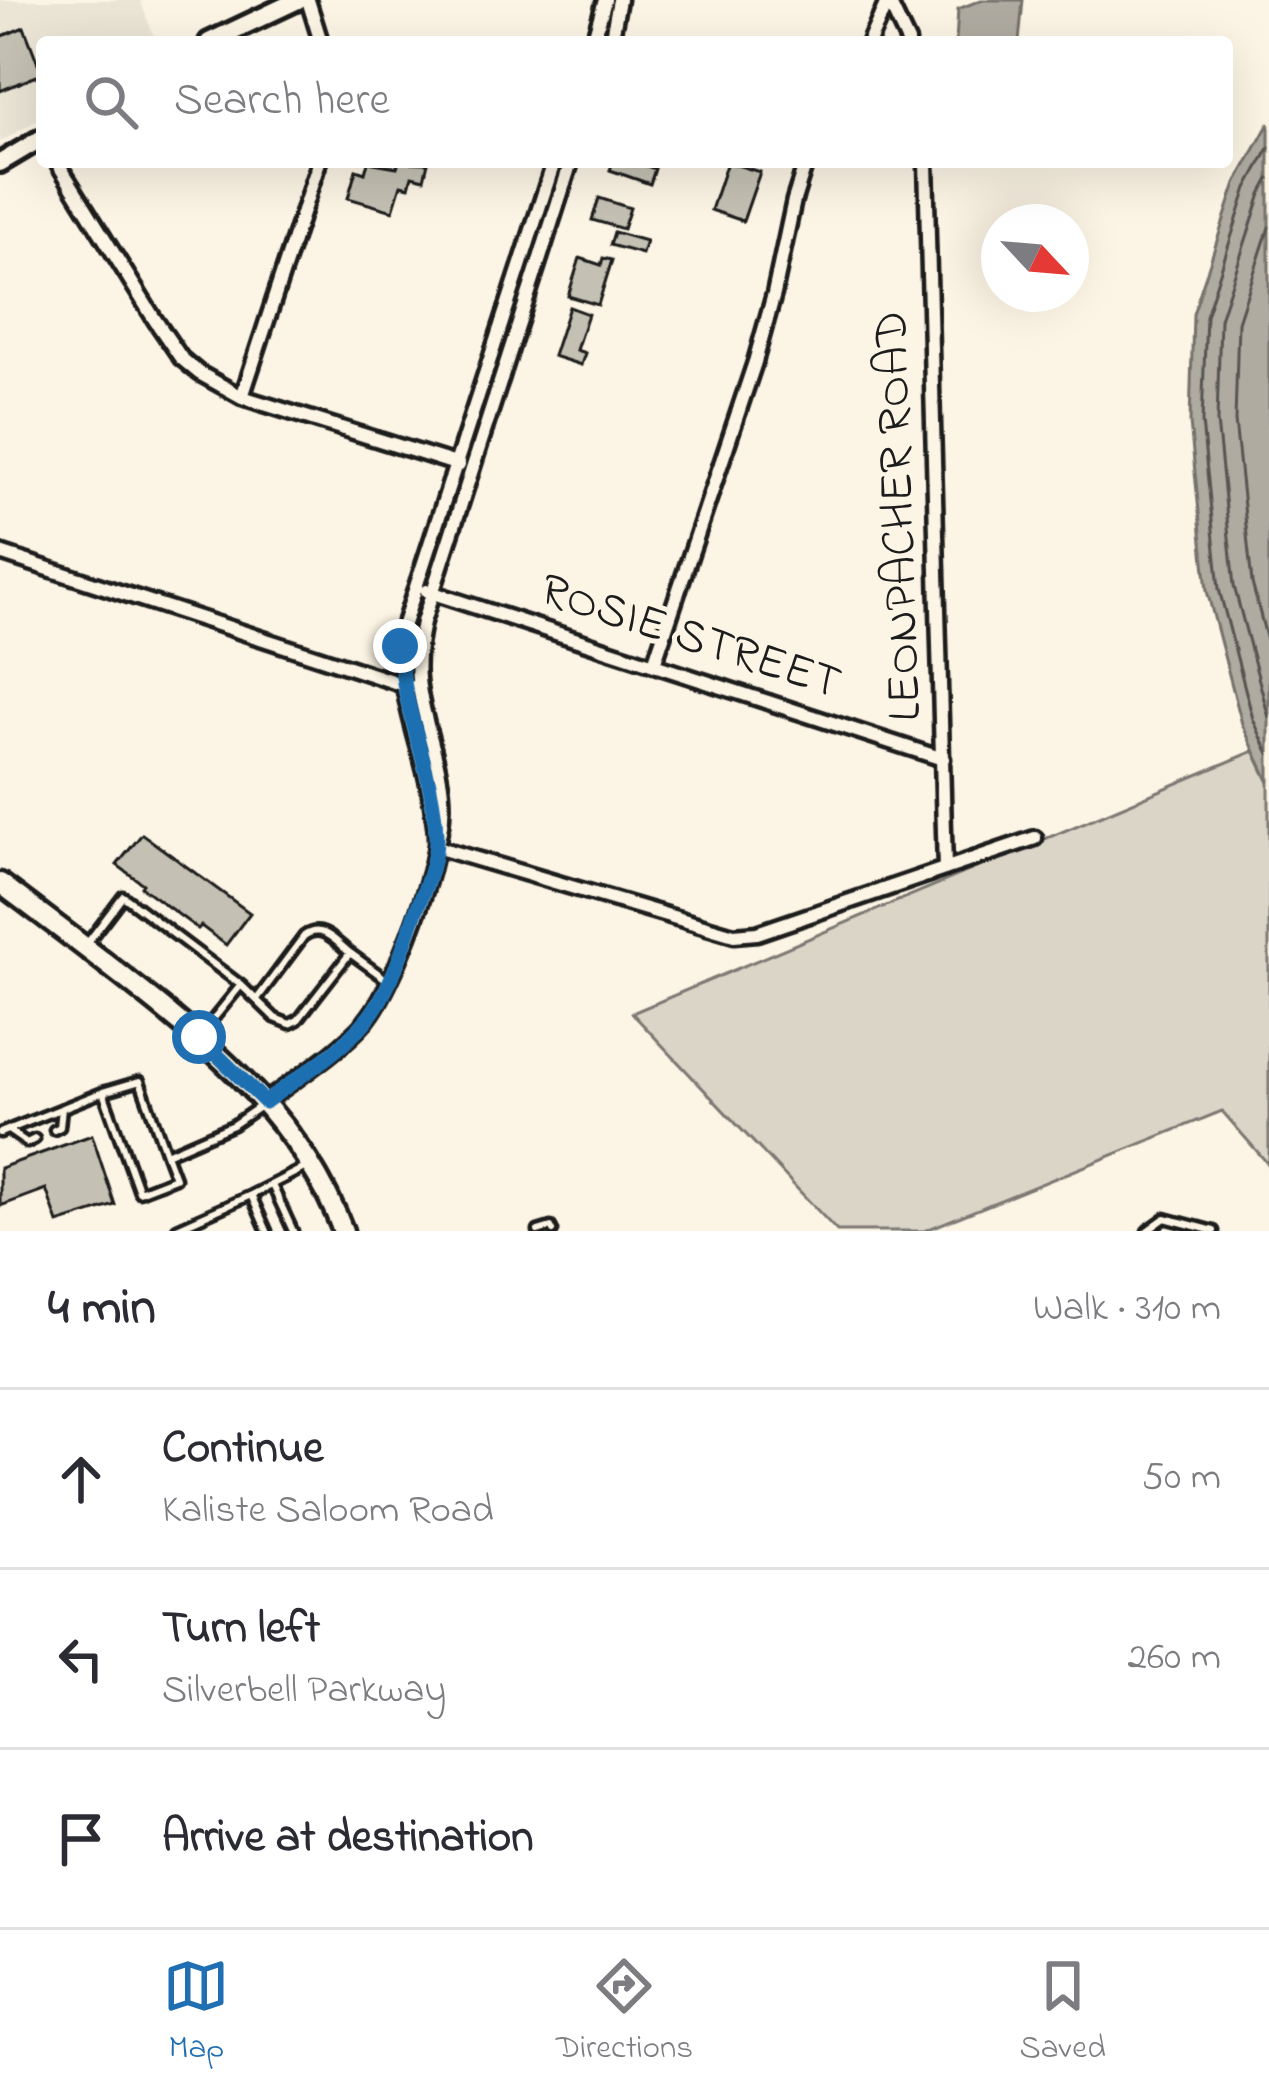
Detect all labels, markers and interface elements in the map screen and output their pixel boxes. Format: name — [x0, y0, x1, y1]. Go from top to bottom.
search box — [36, 36, 1233, 168]
icon: search — [78, 69, 144, 135]
text: Search here — [174, 69, 390, 135]
north arrow — [981, 204, 1089, 312]
street label: LEONPACHER ROAD — [858, 310, 942, 722]
street label: ROSIE STREET — [531, 556, 849, 720]
route end — [373, 619, 427, 673]
route start — [172, 1010, 226, 1064]
text: 4 min — [48, 1272, 156, 1347]
text: Walk · 310 m — [1033, 1281, 1221, 1338]
text: Continue — [162, 1417, 323, 1483]
icon: ahead — [48, 1446, 114, 1512]
text: 50 m — [1142, 1450, 1221, 1507]
text: Kaliste Saloom Road — [162, 1483, 494, 1540]
text: Turn left — [162, 1597, 320, 1663]
icon: left — [48, 1626, 114, 1692]
text: 260 m — [1128, 1630, 1221, 1687]
text: Silverbell Parkway — [162, 1663, 446, 1720]
icon: arrive — [48, 1806, 114, 1872]
text: Arrive at destination — [162, 1806, 533, 1872]
tab: Map — [163, 1953, 229, 2073]
tab: Directions — [556, 1953, 693, 2073]
tab: Saved — [1020, 1953, 1106, 2073]

